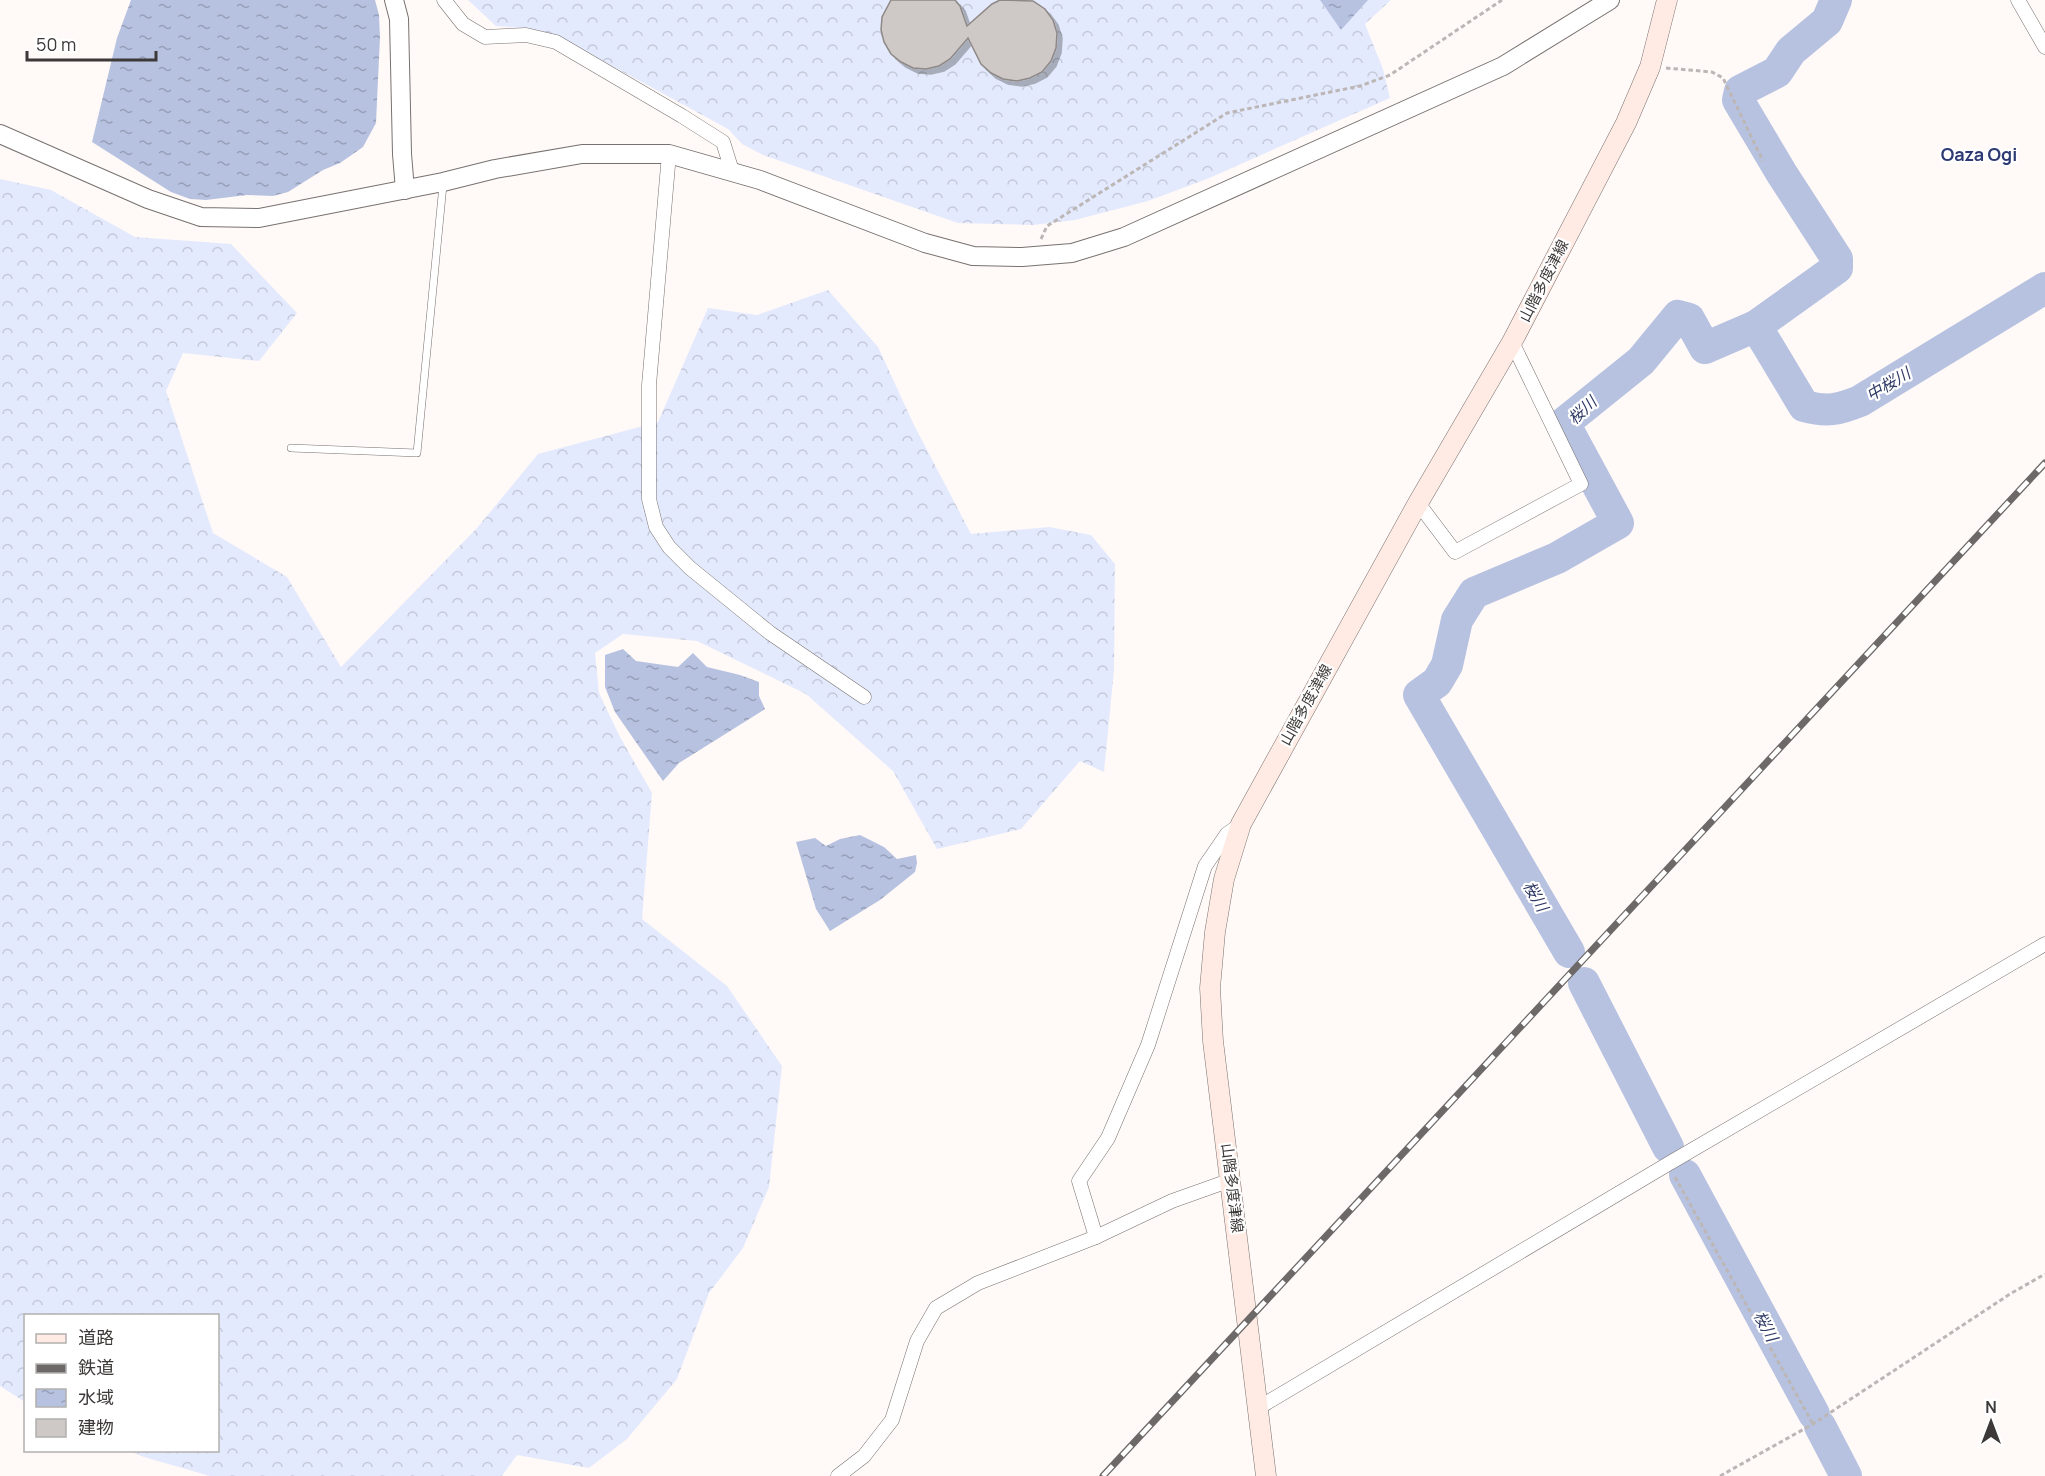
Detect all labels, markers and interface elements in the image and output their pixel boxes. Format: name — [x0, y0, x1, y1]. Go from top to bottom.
scale bar — [27, 24, 156, 62]
text: 50 m — [36, 32, 76, 56]
district label: Oaza Ogi — [1941, 142, 2017, 166]
street label: 山階多度津線 — [1514, 236, 1573, 326]
water label: 中桜川 — [1862, 361, 1916, 406]
water label: 桜川 — [1563, 390, 1603, 429]
street label: 山階多度津線 — [1275, 660, 1337, 749]
water label: 桜川 — [1518, 877, 1555, 917]
street label: 山階多度津線 — [1217, 1142, 1248, 1234]
water label: 桜川 — [1749, 1307, 1784, 1347]
legend — [24, 1314, 219, 1452]
text: 道路 — [78, 1325, 114, 1349]
text: 鉄道 — [78, 1355, 114, 1379]
text: 水域 — [78, 1385, 114, 1409]
north arrow — [1961, 1392, 2021, 1452]
text: N — [1985, 1396, 1997, 1418]
text: 建物 — [78, 1415, 114, 1439]

